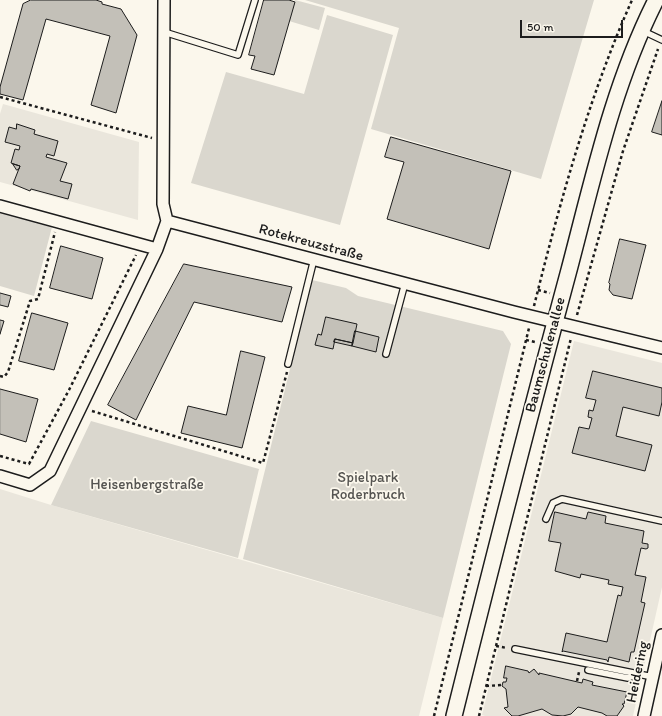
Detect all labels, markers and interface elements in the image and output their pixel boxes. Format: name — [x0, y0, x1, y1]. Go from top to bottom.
scale bar — [522, 12, 625, 38]
text: 50 m — [527, 20, 553, 34]
street label: Rotekreuzstraße — [257, 220, 365, 266]
street label: Baumschulenallee — [522, 295, 570, 415]
park label: Spielpark Roderbruch — [331, 469, 405, 504]
park label: Heisenbergstraße — [90, 476, 204, 494]
street label: Heidering — [623, 640, 653, 704]

